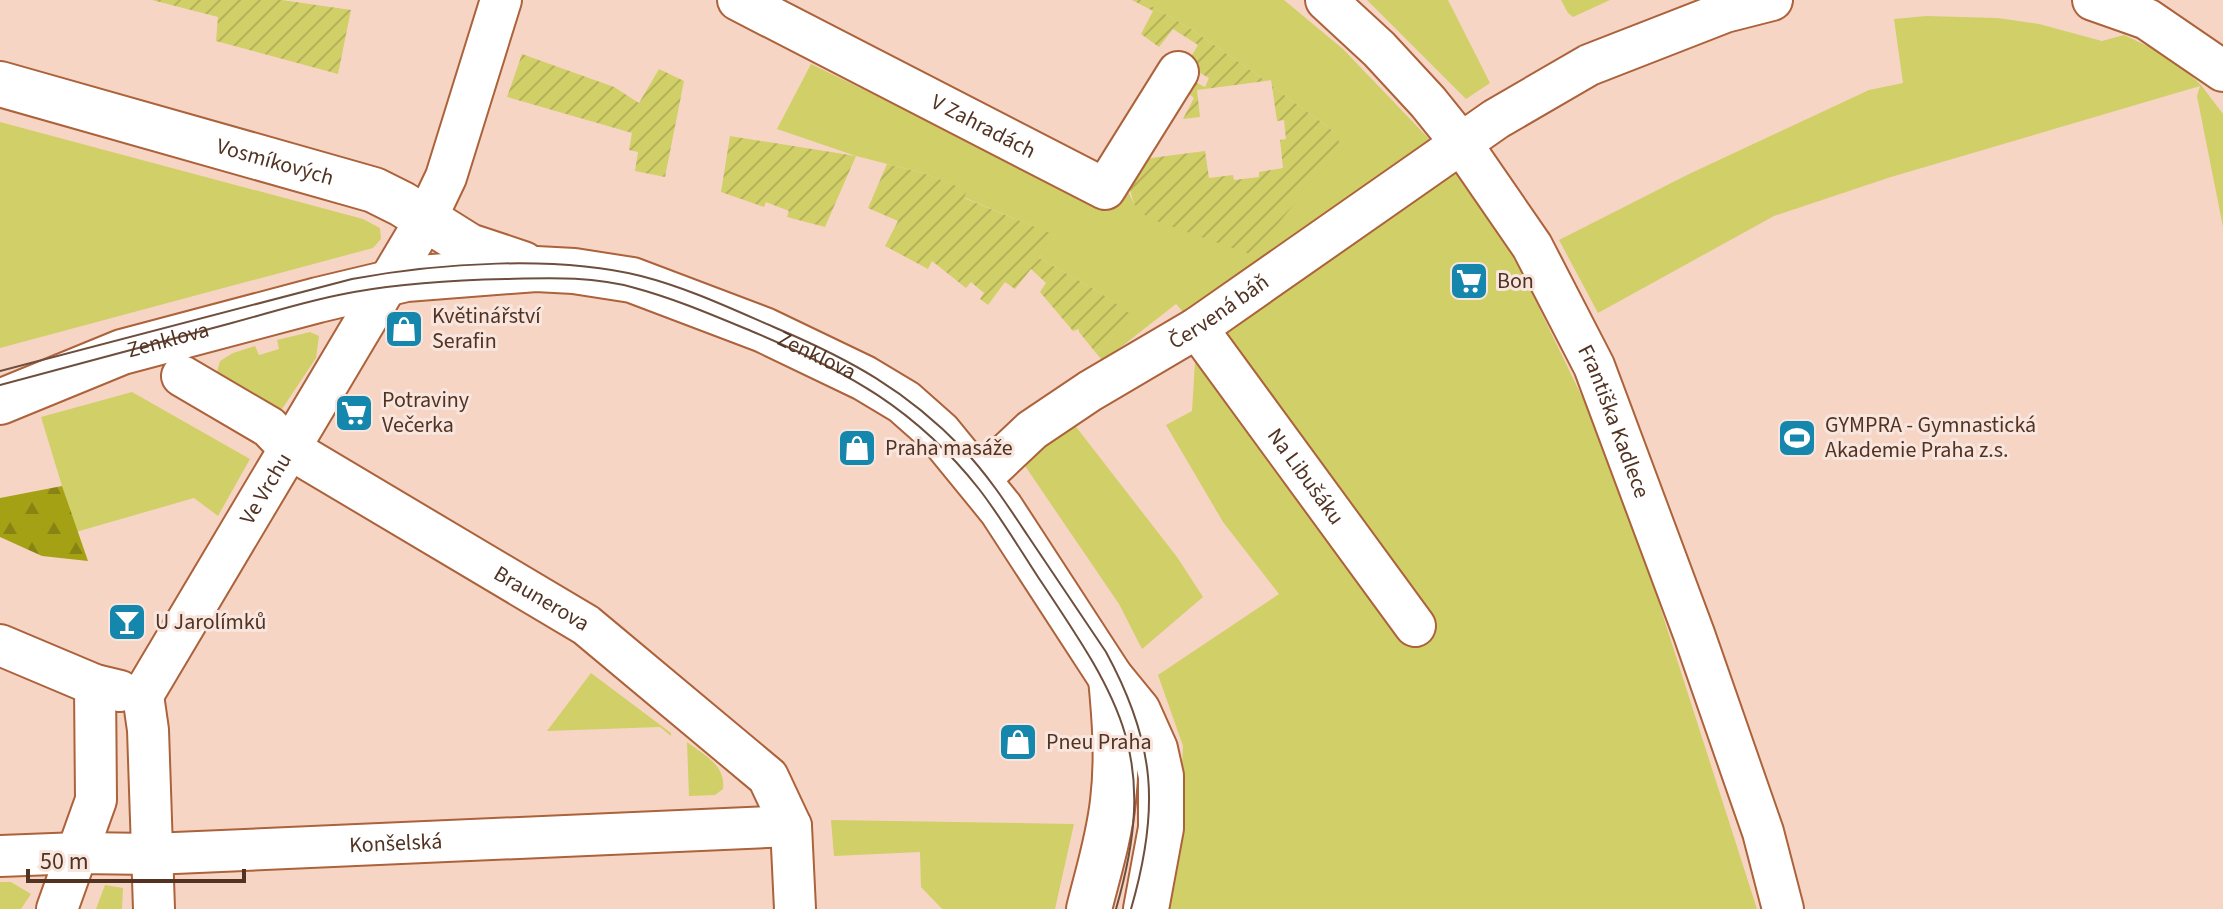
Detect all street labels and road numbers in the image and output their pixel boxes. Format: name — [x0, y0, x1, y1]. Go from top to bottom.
street label: V Zahradách — [925, 86, 1041, 167]
street label: Vosmíkových — [213, 130, 338, 194]
street label: Červená báň — [1163, 266, 1276, 357]
street label: Zenklova — [124, 314, 213, 366]
street label: Zenklova — [772, 323, 861, 388]
street label: Františka Kadlece — [1570, 339, 1658, 503]
street label: Na Libušáku — [1259, 422, 1352, 532]
street label: Ve Vrchu — [232, 447, 299, 531]
street label: Braunerova — [488, 558, 595, 640]
street label: Konšelská — [348, 825, 443, 861]

